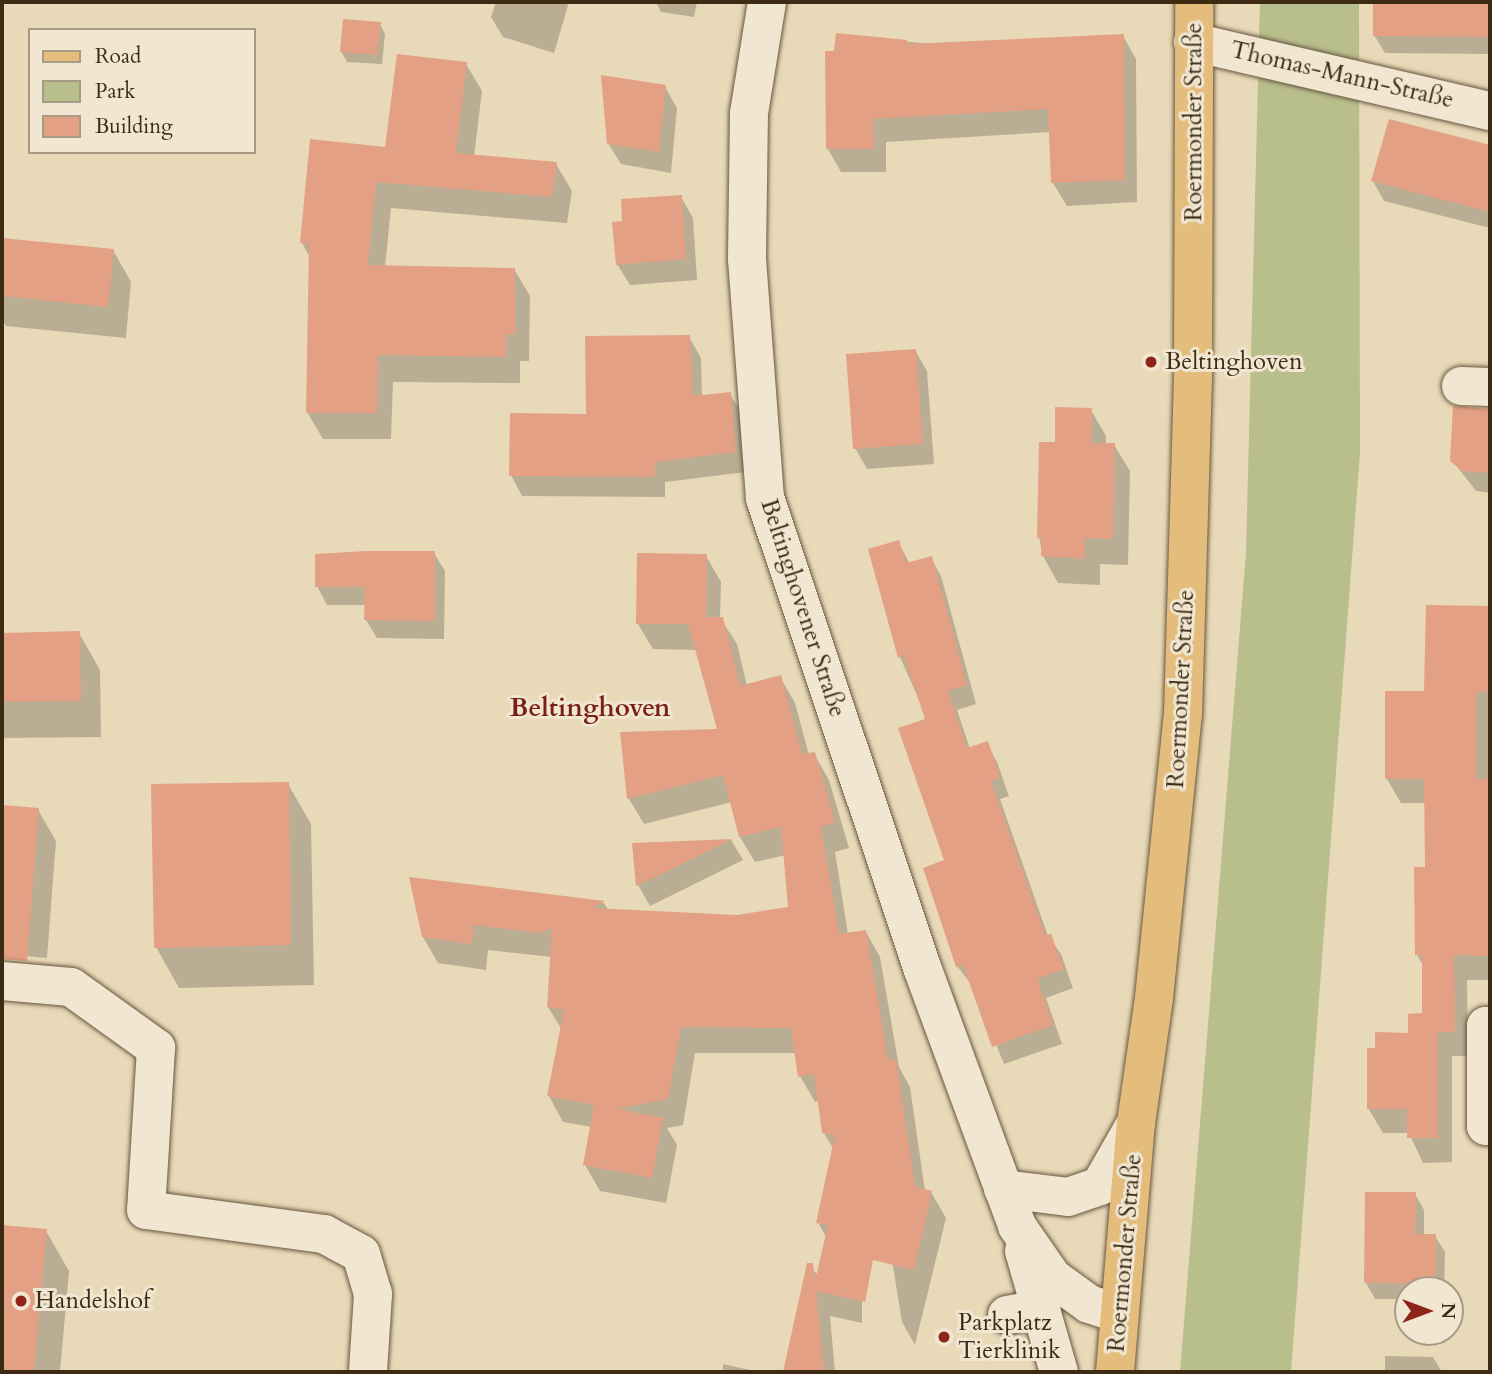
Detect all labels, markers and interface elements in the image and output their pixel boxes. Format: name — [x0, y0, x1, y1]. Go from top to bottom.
street label: Roermonder Straße — [1180, 23, 1208, 221]
legend — [28, 28, 256, 154]
street label: Thomas-Mann-Straße — [1228, 35, 1456, 115]
text: Road — [95, 42, 141, 71]
text: Park — [95, 77, 135, 106]
text: Building — [95, 112, 173, 141]
place label: Beltinghoven — [1165, 348, 1303, 376]
marker: Beltinghoven — [1143, 354, 1159, 370]
street label: Beltinghovener Straße — [754, 495, 852, 721]
street label: Roermonder Straße — [1161, 589, 1201, 789]
district label: Beltinghoven — [510, 692, 670, 724]
street label: Roermonder Straße — [1102, 1153, 1148, 1353]
north arrow — [1394, 1276, 1464, 1346]
place label: Handelshof — [35, 1287, 150, 1315]
marker: Handelshof — [13, 1293, 29, 1309]
text: N — [1435, 1303, 1461, 1319]
place label: Parkplatz Tierklinik — [958, 1309, 1061, 1365]
marker: Parkplatz Tierklinik — [936, 1329, 952, 1345]

